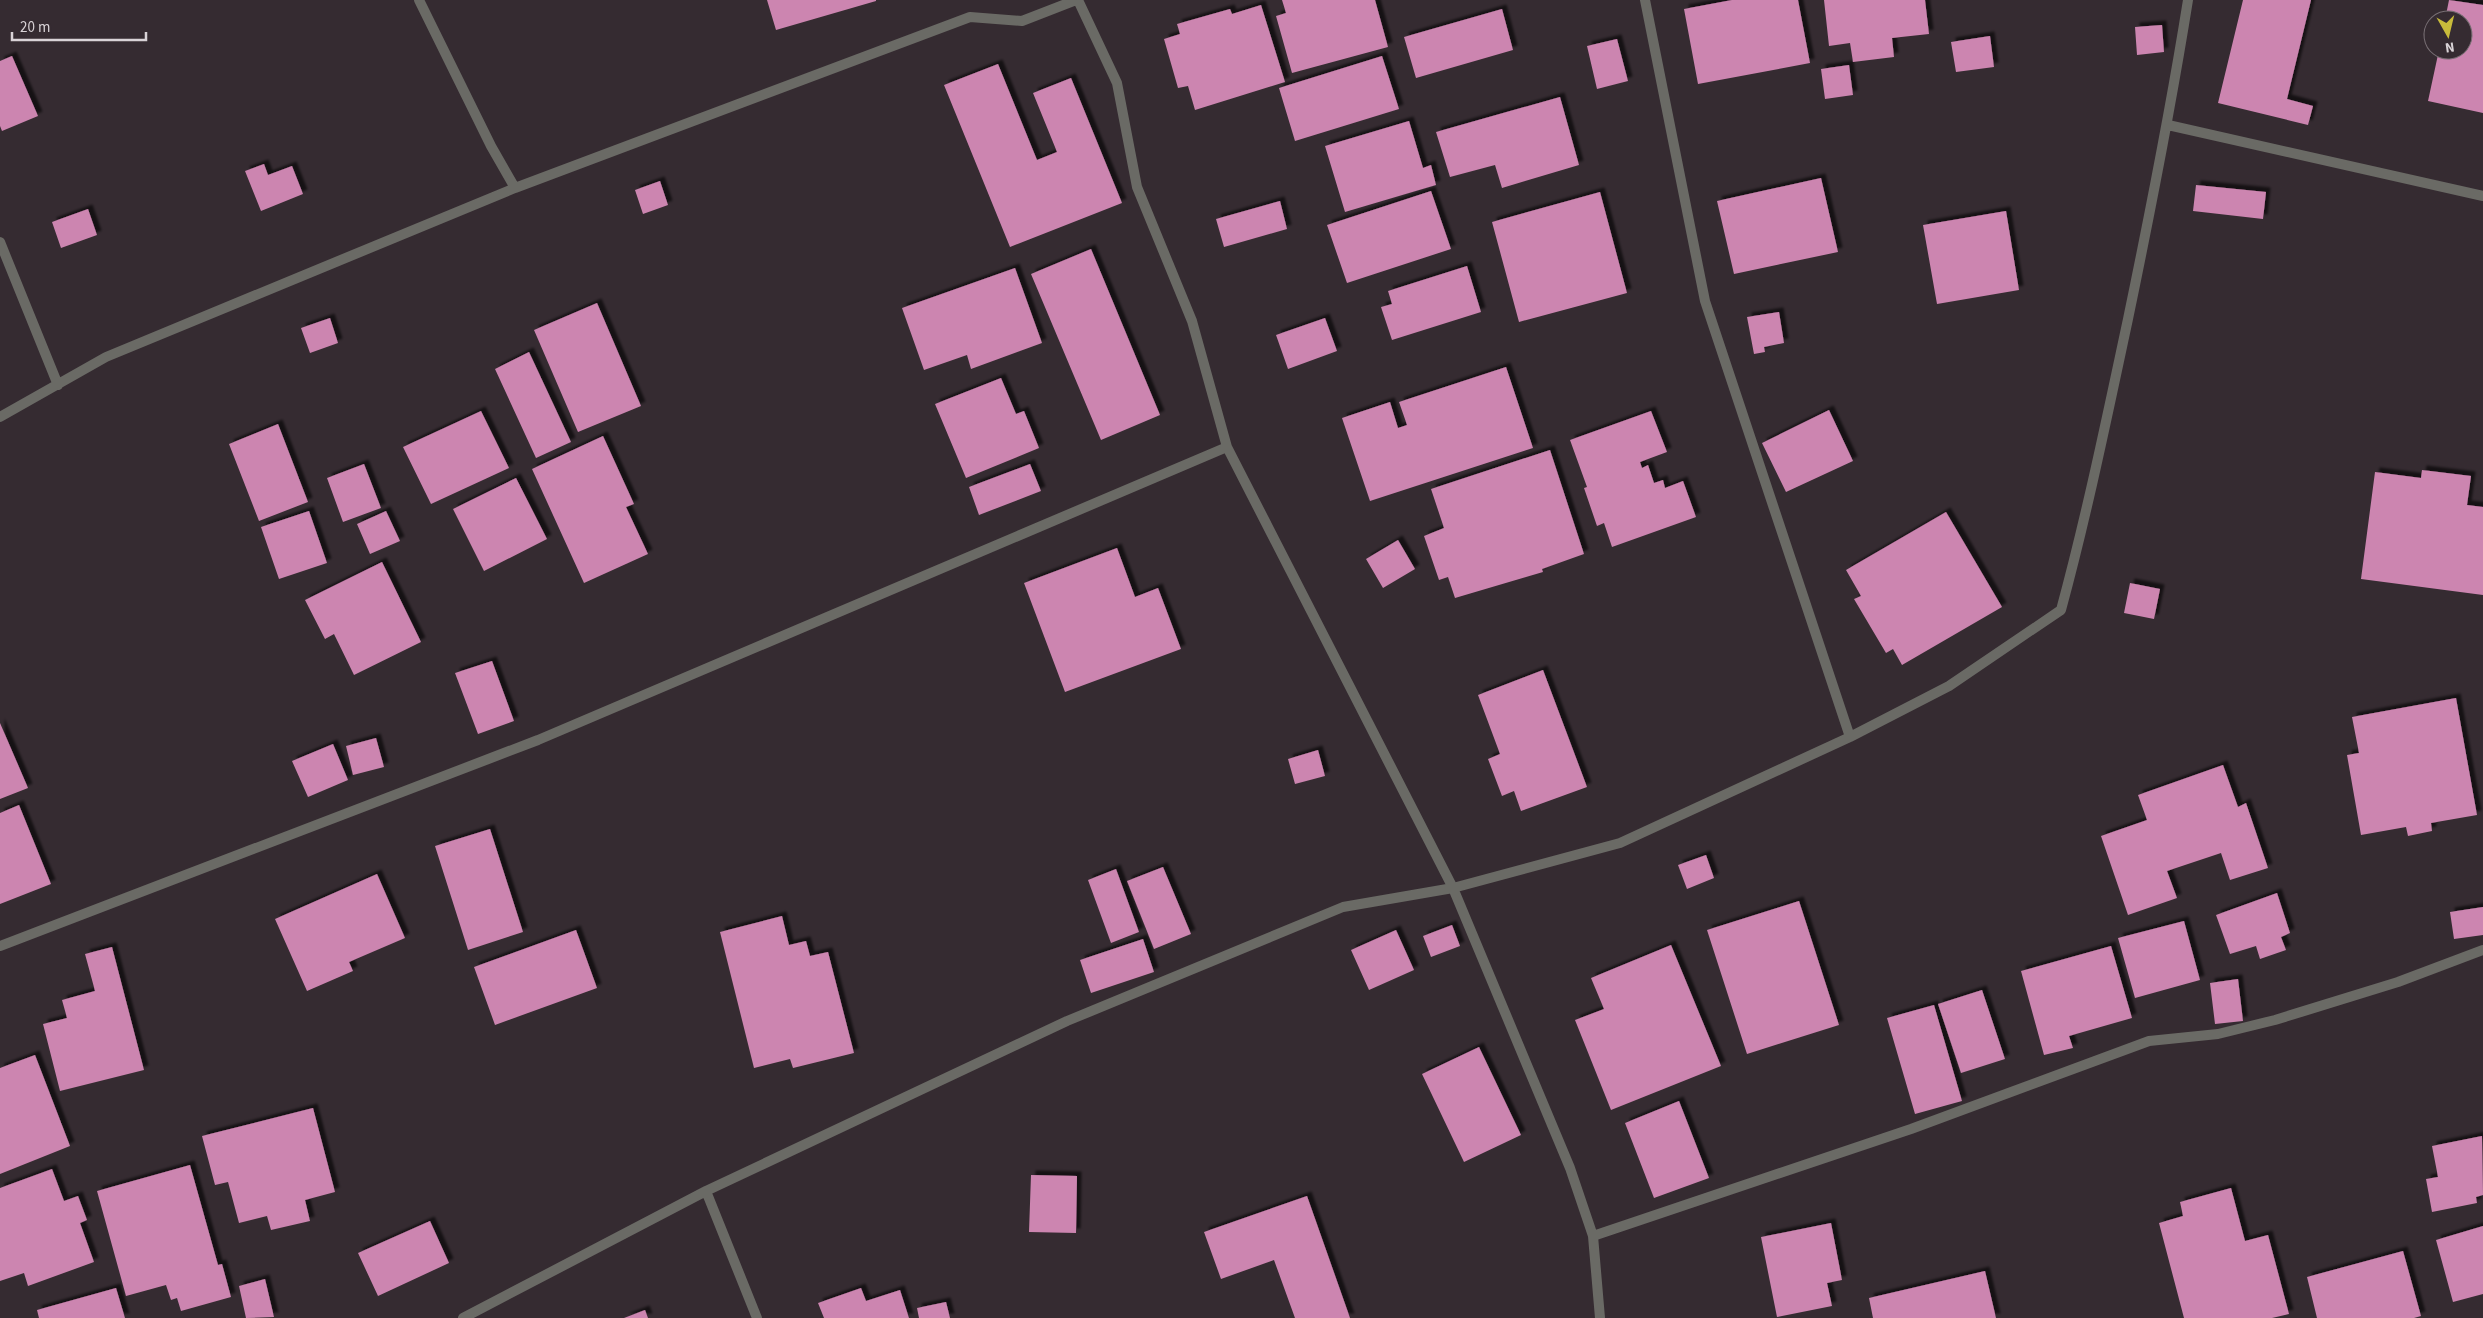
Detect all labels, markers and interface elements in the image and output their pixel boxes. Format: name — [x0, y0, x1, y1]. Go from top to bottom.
scale bar — [12, 10, 146, 42]
north arrow — [2423, 10, 2473, 60]
text: 20 m — [20, 17, 50, 38]
text: N — [2444, 36, 2456, 57]

